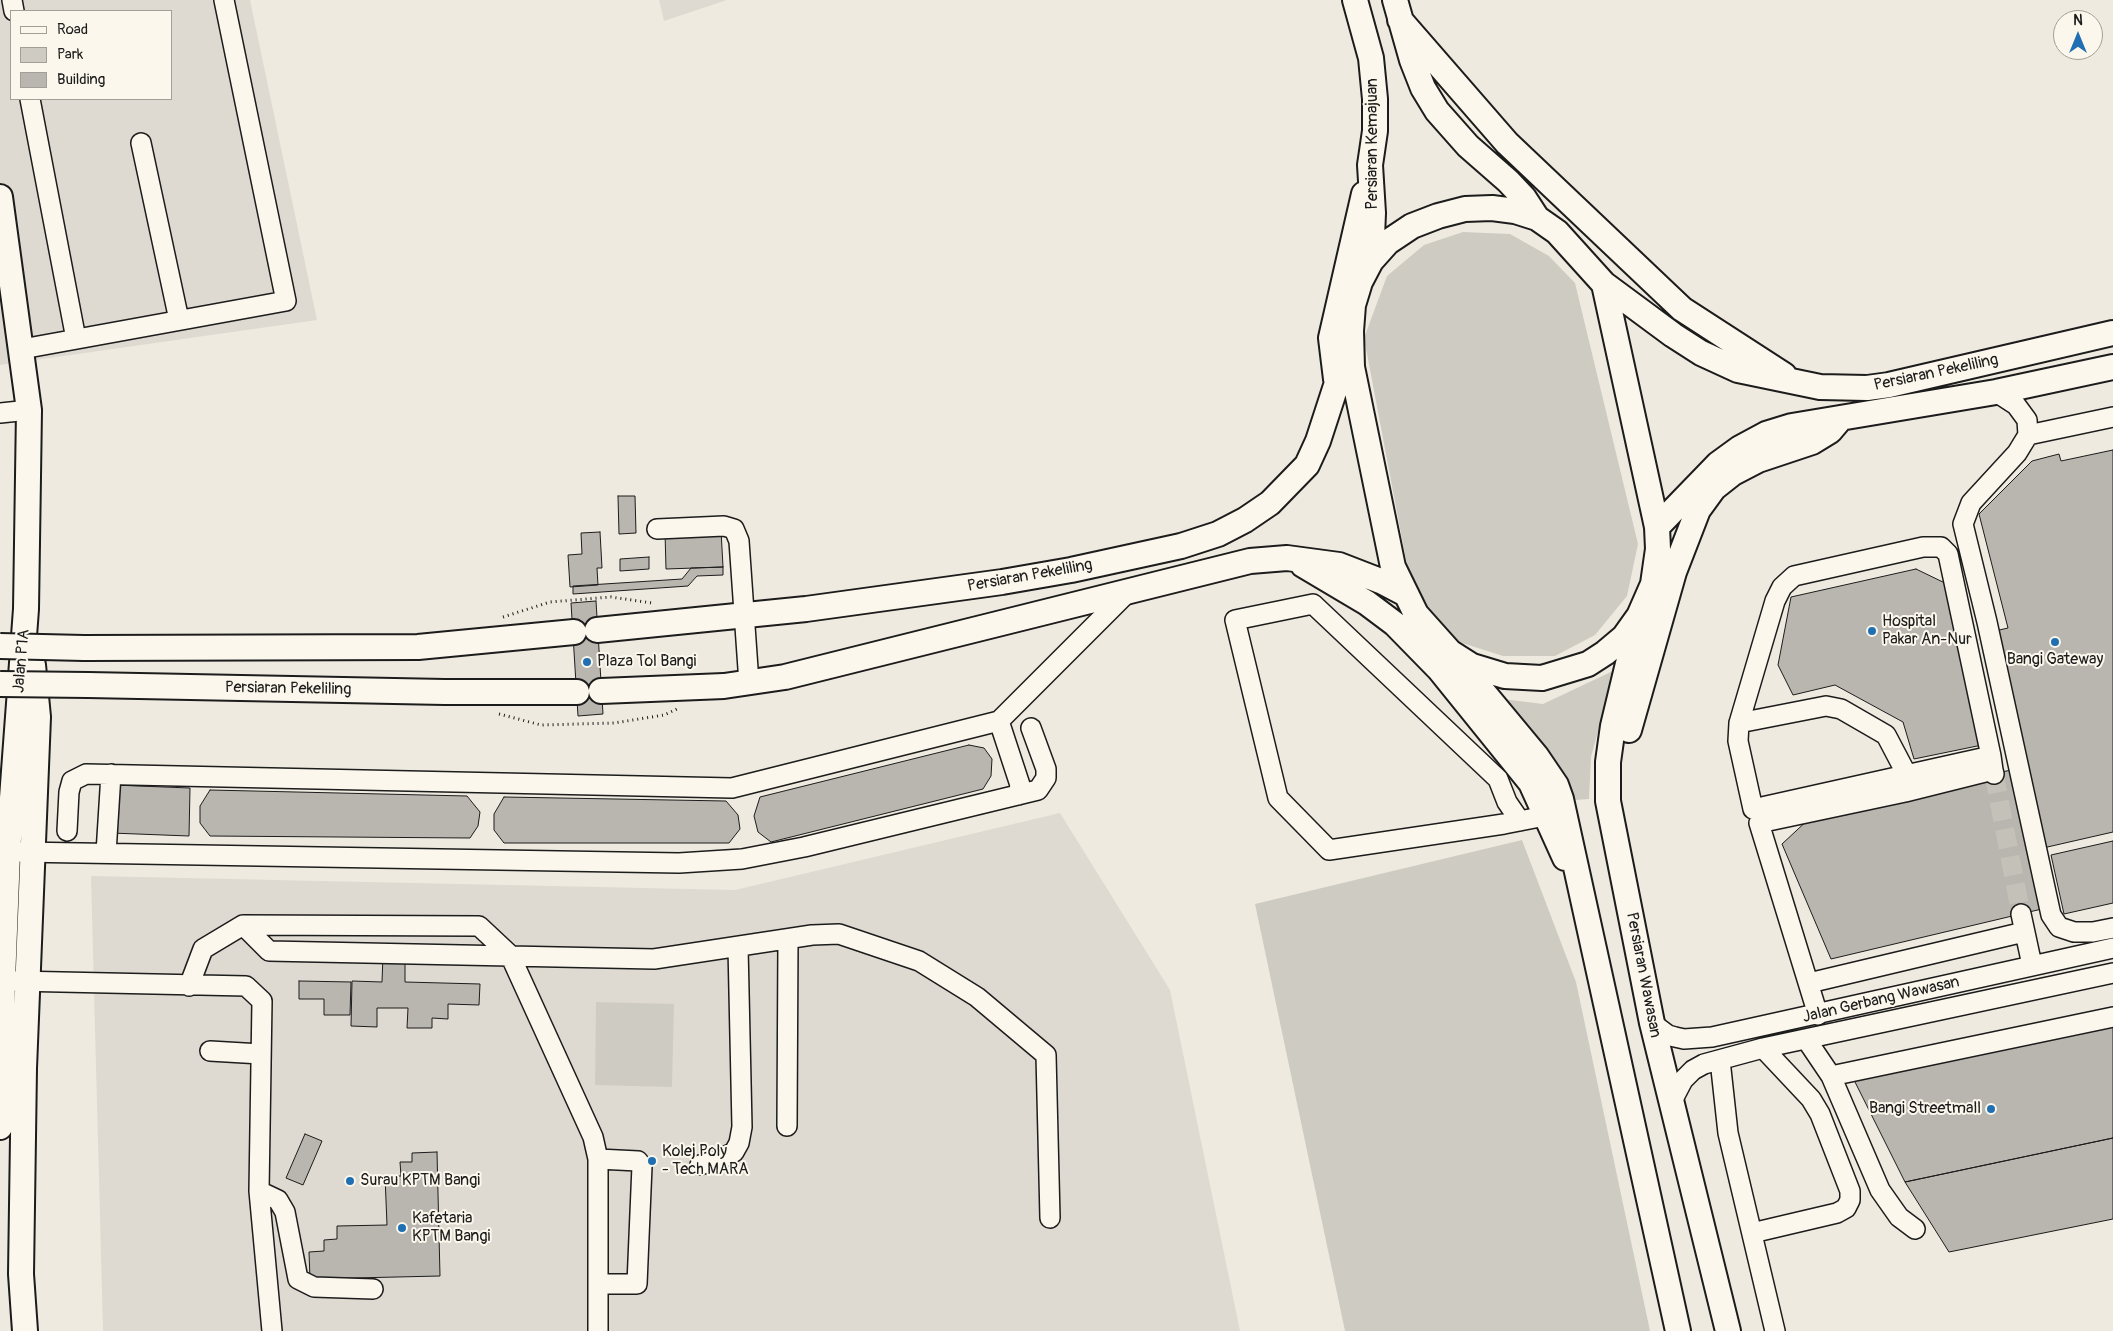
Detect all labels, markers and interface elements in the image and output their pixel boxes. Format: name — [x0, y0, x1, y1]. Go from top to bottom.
legend — [10, 10, 172, 100]
north arrow — [2053, 10, 2103, 60]
text: N — [2073, 12, 2083, 29]
text: Road — [57, 20, 88, 39]
text: Park — [57, 45, 83, 64]
text: Building — [57, 70, 105, 89]
street label: Persiaran Kemajuan — [1363, 78, 1383, 210]
street label: Persiaran Pekeliling — [1872, 350, 2000, 396]
street label: Persiaran Pekeliling — [966, 556, 1094, 596]
place label: Hospital Pakar An-Nur — [1882, 612, 1972, 650]
marker: Hospital Pakar An-Nur — [1866, 625, 1878, 637]
street label: Jalan P1A — [10, 628, 34, 694]
marker: Bangi Gateway — [2049, 636, 2061, 648]
place label: Bangi Gateway — [2007, 650, 2103, 670]
place label: Plaza Tol Bangi — [597, 652, 696, 672]
marker: Plaza Tol Bangi — [581, 656, 593, 668]
street label: Persiaran Pekeliling — [225, 678, 351, 700]
street label: Persiaran Wawasan — [1621, 911, 1665, 1039]
street label: Jalan Gerbang Wawasan — [1801, 973, 1961, 1027]
place label: Bangi Streetmall — [1869, 1099, 1981, 1119]
marker: Bangi Streetmall — [1985, 1103, 1997, 1115]
place label: Kolej Poly - Tech MARA — [662, 1142, 749, 1180]
marker: Kolej Poly - Tech MARA — [646, 1155, 658, 1167]
place label: Surau KPTM Bangi — [360, 1171, 480, 1191]
marker: Surau KPTM Bangi — [344, 1175, 356, 1187]
place label: Kafetaria KPTM Bangi — [412, 1209, 490, 1247]
marker: Kafetaria KPTM Bangi — [396, 1222, 408, 1234]

